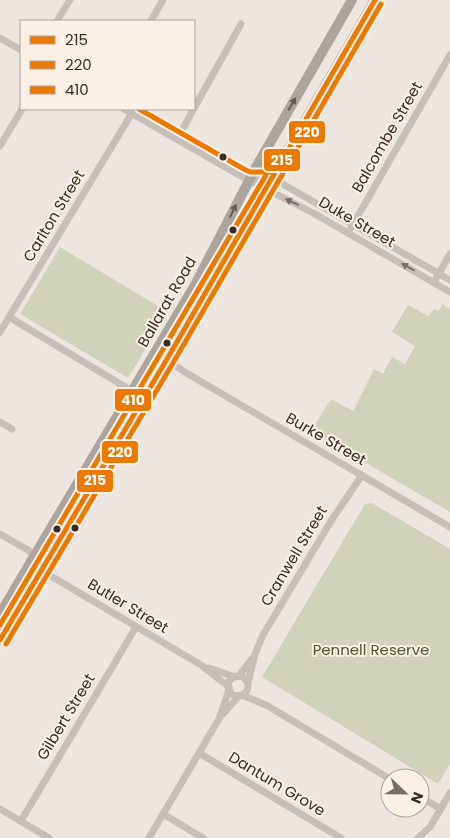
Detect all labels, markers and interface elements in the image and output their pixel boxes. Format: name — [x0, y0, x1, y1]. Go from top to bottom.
legend — [20, 20, 195, 110]
text: 215 — [65, 29, 88, 50]
text: 220 — [65, 54, 92, 75]
street label: Balcombe Street — [346, 78, 427, 196]
text: 410 — [65, 79, 89, 100]
one-way arrow — [287, 98, 296, 111]
line badge: 220 — [288, 120, 326, 144]
text: 220 — [294, 122, 320, 142]
line badge: 215 — [263, 148, 301, 172]
text: 215 — [271, 150, 293, 170]
unlabelled marker — [218, 152, 228, 162]
street label: Carlton Street — [18, 166, 89, 266]
street label: Duke Street — [315, 191, 399, 252]
one-way arrow — [285, 197, 299, 205]
one-way arrow — [230, 204, 238, 218]
unlabelled marker — [228, 225, 238, 235]
street label: Ballarat Road — [132, 253, 201, 351]
one-way arrow — [401, 263, 414, 272]
unlabelled marker — [162, 338, 172, 348]
line badge: 410 — [114, 388, 152, 412]
text: 410 — [121, 390, 145, 410]
street label: Burke Street — [282, 407, 370, 470]
line badge: 220 — [101, 440, 139, 464]
text: 220 — [107, 442, 133, 462]
line badge: 215 — [76, 469, 114, 493]
text: 215 — [84, 470, 106, 490]
street label: Cranwell Street — [255, 502, 332, 610]
unlabelled marker — [70, 523, 80, 533]
unlabelled marker — [52, 524, 62, 534]
street label: Butler Street — [84, 573, 173, 638]
park label: Pennell Reserve — [313, 639, 429, 660]
street label: Gilbert Street — [31, 670, 100, 764]
street label: Dantum Grove — [225, 746, 330, 821]
north arrow — [380, 768, 430, 818]
text: N — [406, 789, 428, 806]

